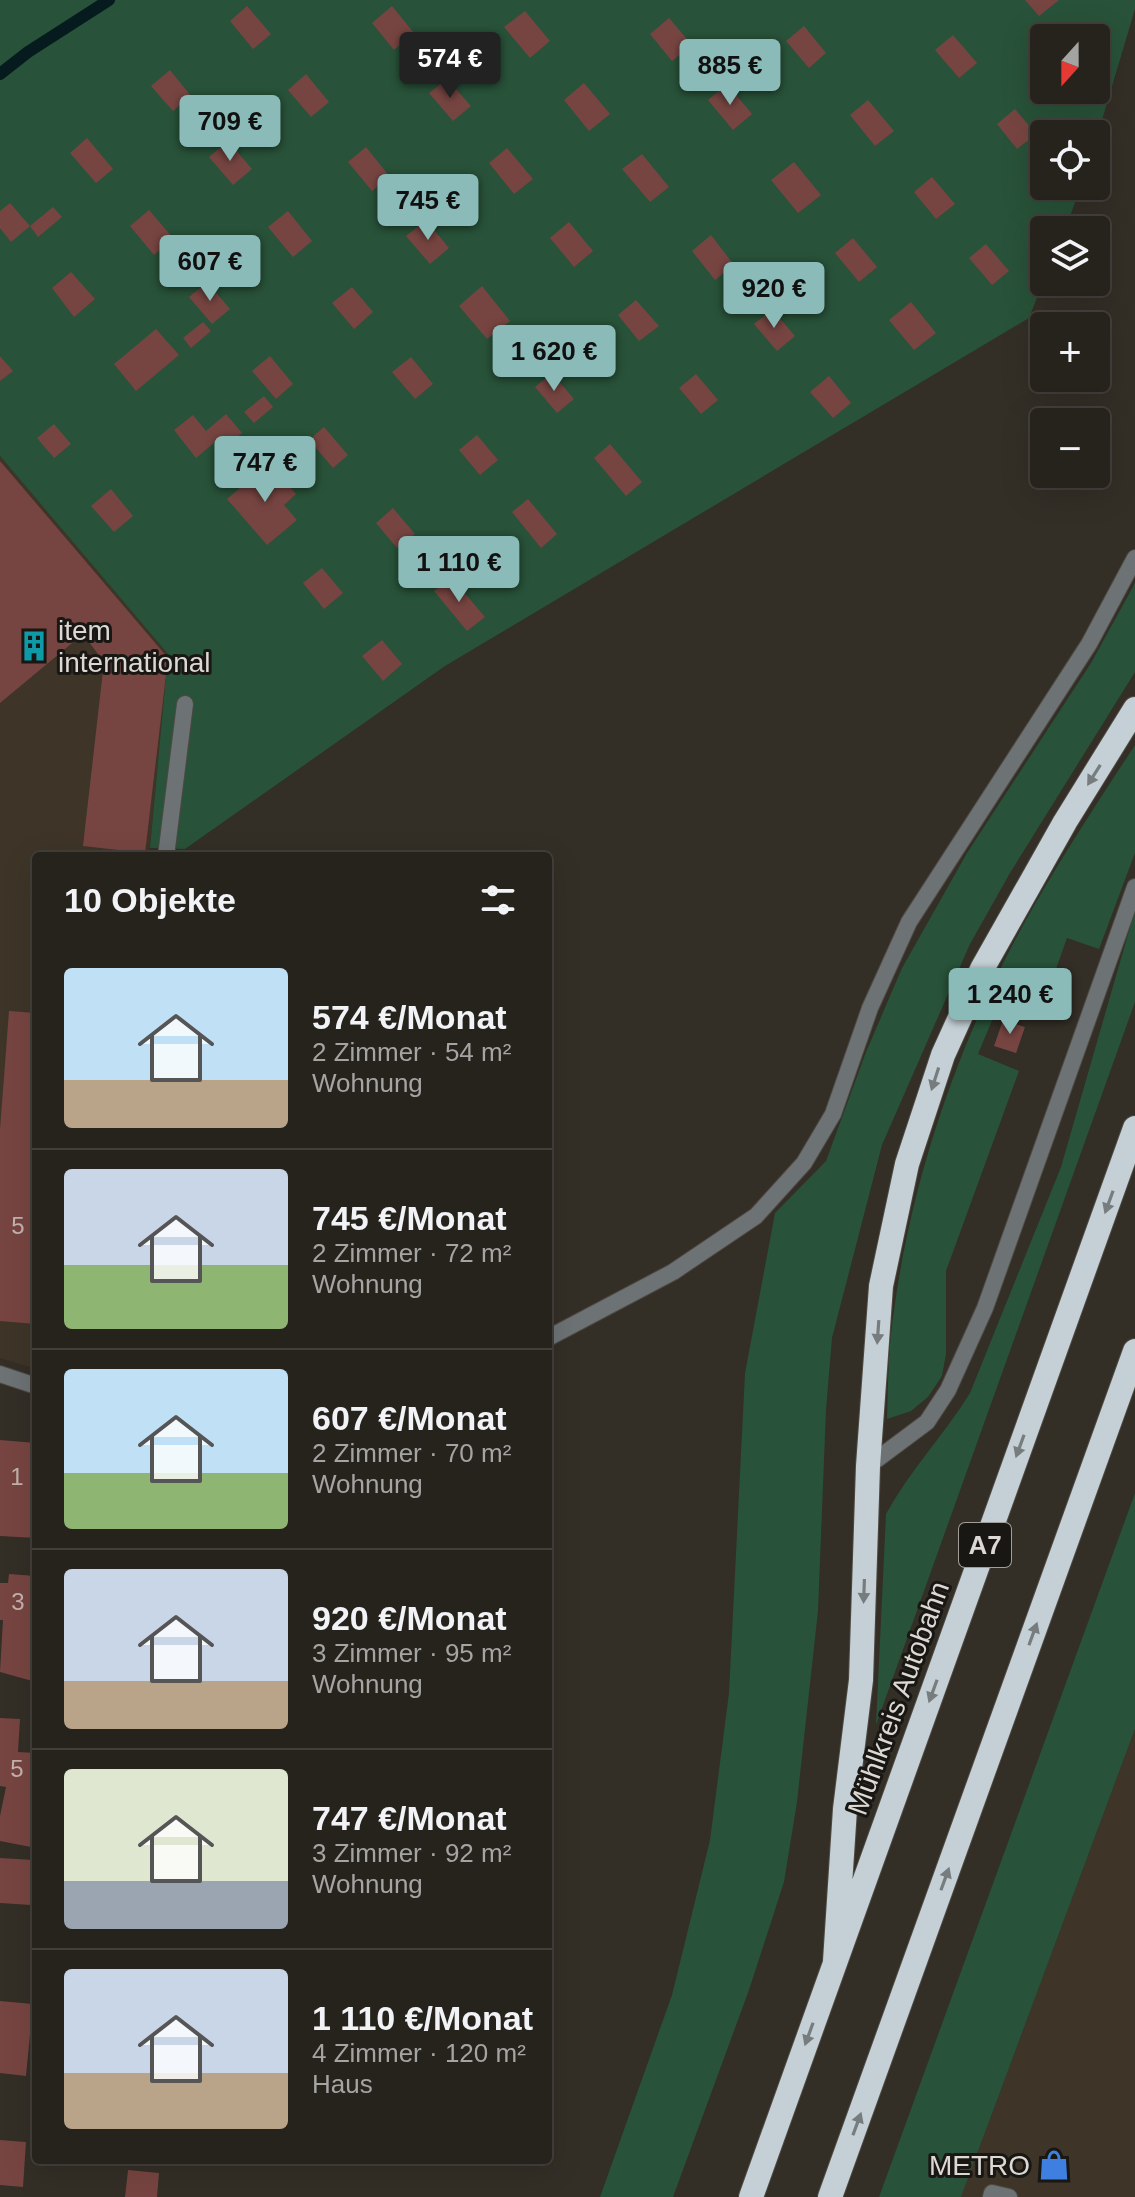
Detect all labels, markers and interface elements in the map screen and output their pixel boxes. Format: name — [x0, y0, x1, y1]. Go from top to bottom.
north arrow — [1030, 24, 1110, 104]
map controls — [1030, 24, 1110, 488]
pin: 574 € — [394, 32, 506, 100]
pin: 885 € — [674, 39, 786, 107]
text: 574 € — [417, 43, 483, 73]
text: 885 € — [697, 50, 763, 80]
pin: 709 € — [174, 95, 286, 163]
text: 709 € — [197, 106, 263, 136]
button: locate — [1030, 120, 1110, 200]
pin: 745 € — [372, 174, 484, 242]
text: 745 € — [395, 185, 461, 215]
button: layers — [1030, 216, 1110, 296]
pin: 607 € — [154, 235, 266, 303]
text: 607 € — [177, 246, 243, 276]
pin: 920 € — [718, 262, 830, 330]
text: 920 € — [741, 273, 807, 303]
button: + — [1030, 312, 1110, 392]
pin: 1 620 € — [480, 325, 628, 393]
text: 1 620 € — [511, 336, 597, 366]
button: − — [1030, 408, 1110, 488]
pin: 747 € — [209, 436, 321, 504]
text: 747 € — [232, 447, 298, 477]
pin: 1 110 € — [385, 536, 533, 604]
text: 1 110 € — [416, 547, 502, 577]
place label: item international — [58, 615, 211, 678]
building icon: item international — [17, 629, 51, 663]
one-way arrow — [1088, 764, 1102, 786]
icon: filters — [476, 878, 520, 922]
text: 10 Objekte — [64, 881, 236, 919]
pin: 1 240 € — [936, 968, 1084, 1036]
text: 1 240 € — [967, 979, 1053, 1009]
text: 574 €/Monat — [312, 998, 507, 1036]
icon: home — [128, 1000, 224, 1096]
text: 2 Zimmer · 54 m² — [312, 1037, 511, 1067]
one-way arrow — [928, 1067, 941, 1091]
text: Wohnung — [312, 1068, 423, 1098]
one-way arrow — [1102, 1190, 1114, 1214]
text: 745 €/Monat — [312, 1199, 507, 1237]
icon: home — [128, 1201, 224, 1297]
house number: 5 — [11, 1212, 25, 1239]
text: 2 Zimmer · 72 m² — [312, 1238, 511, 1268]
text: Wohnung — [312, 1269, 423, 1299]
one-way arrow — [871, 1320, 884, 1345]
text: 607 €/Monat — [312, 1399, 507, 1437]
icon: home — [128, 1401, 224, 1497]
one-way arrow — [1014, 1434, 1026, 1458]
text: 2 Zimmer · 70 m² — [312, 1438, 511, 1468]
house number: 1 — [10, 1463, 24, 1490]
text: Wohnung — [312, 1469, 423, 1499]
road number: A7 — [959, 1523, 1011, 1567]
street label: Mühlkreis Autobahn — [842, 1577, 955, 1819]
one-way arrow — [857, 1579, 870, 1604]
house number: 3 — [11, 1588, 25, 1615]
text: 920 €/Monat — [312, 1599, 507, 1637]
icon: home — [128, 1601, 224, 1697]
one-way arrow — [1027, 1622, 1040, 1646]
text: 3 Zimmer · 95 m² — [312, 1638, 511, 1668]
text: Wohnung — [312, 1669, 423, 1699]
one-way arrow — [926, 1679, 938, 1703]
house number: 5 — [10, 1755, 24, 1782]
text: 747 €/Monat — [312, 1799, 507, 1837]
icon: home — [128, 1801, 224, 1897]
text: 3 Zimmer · 92 m² — [312, 1838, 511, 1868]
one-way arrow — [939, 1867, 952, 1891]
text: Wohnung — [312, 1869, 423, 1899]
text: 1 110 €/Monat — [312, 1999, 533, 2037]
icon: home — [128, 2001, 224, 2097]
one-way arrow — [802, 2022, 815, 2046]
text: 4 Zimmer · 120 m² — [312, 2038, 526, 2068]
text: Haus — [312, 2069, 373, 2099]
one-way arrow — [851, 2111, 863, 2135]
shop icon: METRO — [1037, 2148, 1071, 2182]
place label: METRO — [929, 2150, 1030, 2181]

